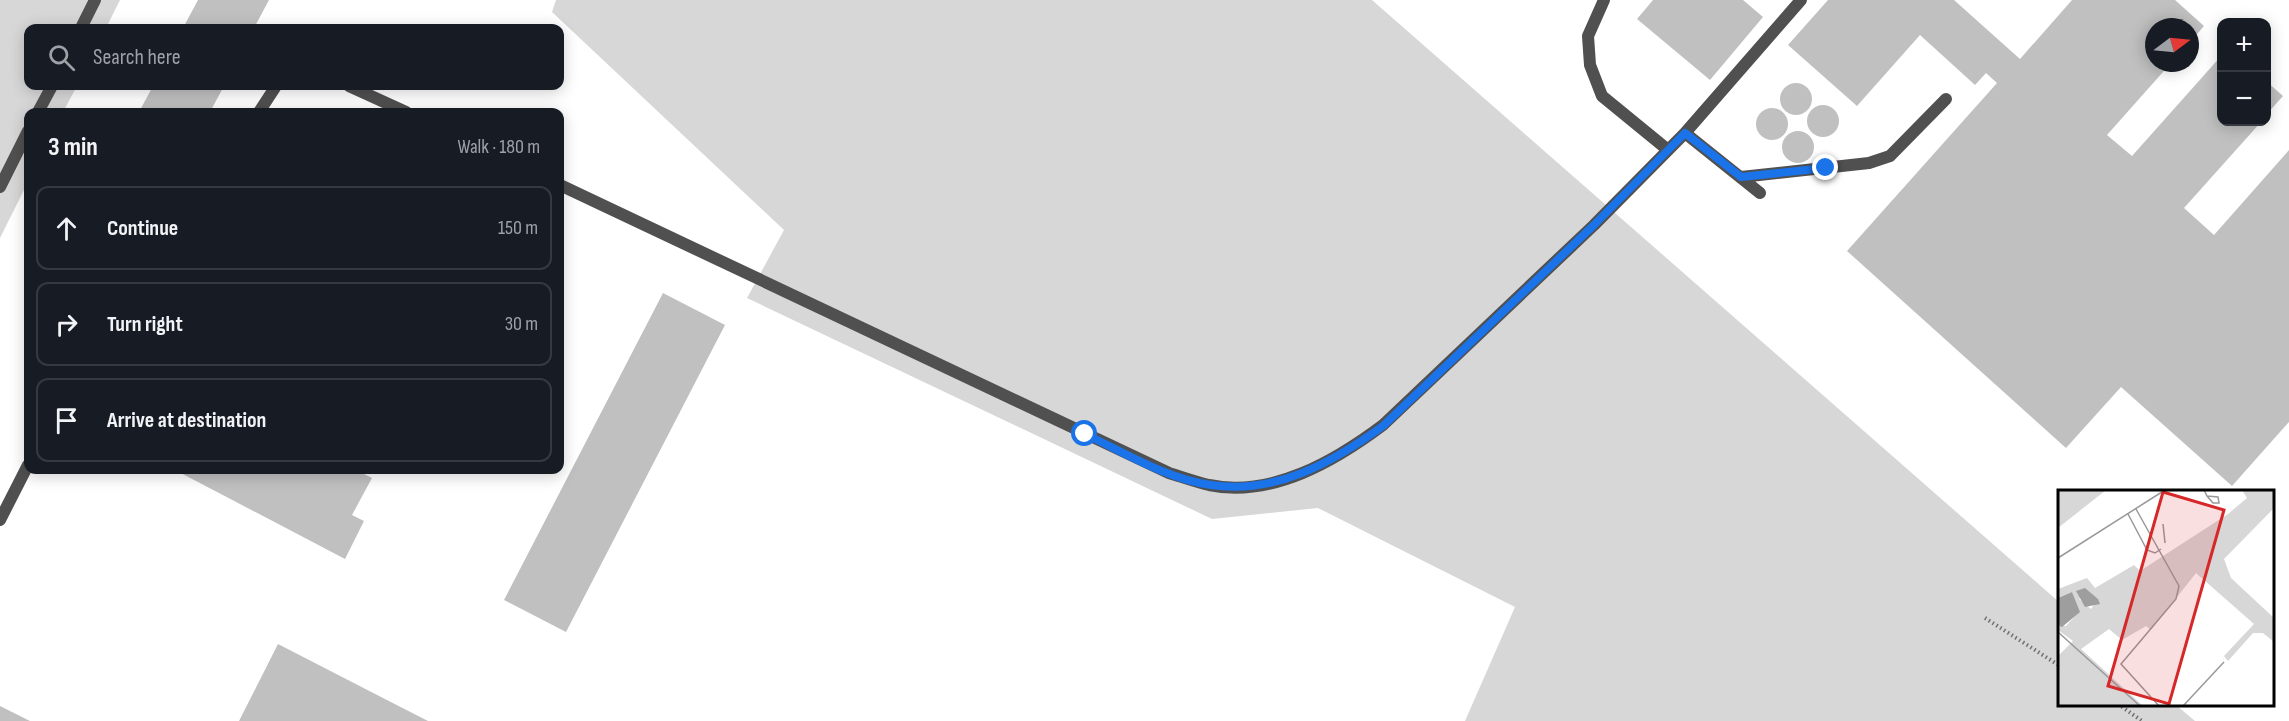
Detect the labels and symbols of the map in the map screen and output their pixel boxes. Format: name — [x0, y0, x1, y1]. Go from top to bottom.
north arrow — [2145, 18, 2199, 72]
route end — [1812, 154, 1838, 180]
route start — [1071, 420, 1097, 446]
inset map — [2058, 490, 2274, 706]

